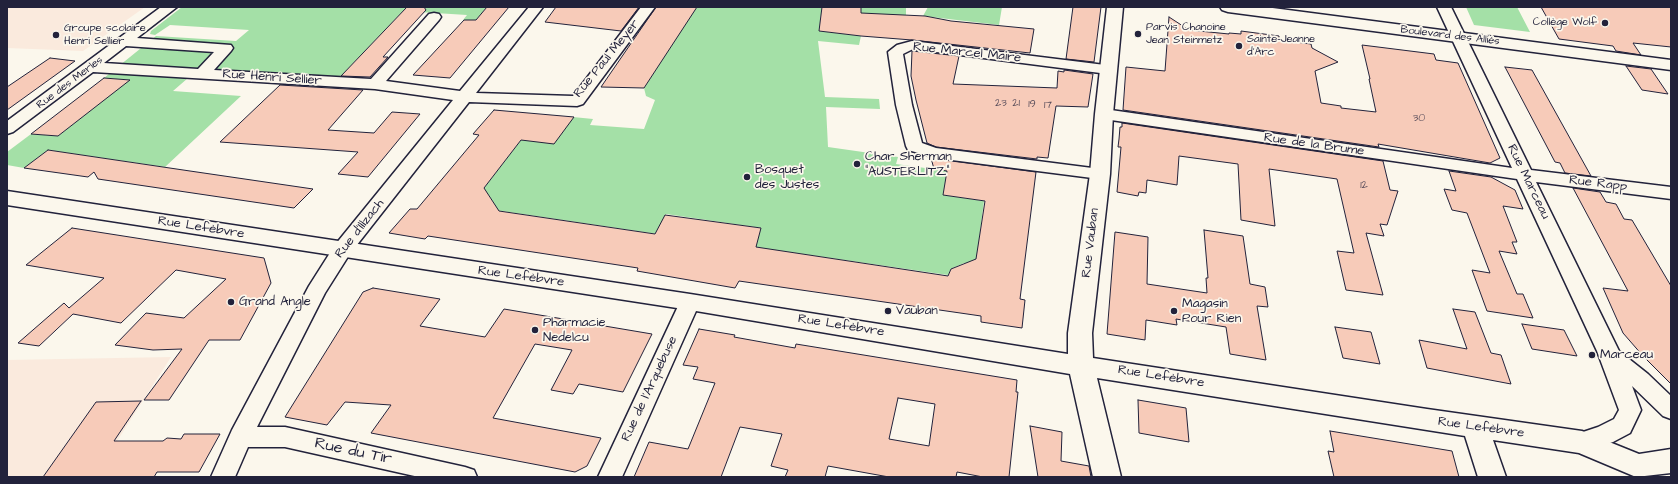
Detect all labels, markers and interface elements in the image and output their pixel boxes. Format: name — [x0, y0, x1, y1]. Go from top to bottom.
place label: Collège Wolf — [1533, 16, 1597, 30]
street label: Rue Paul Meyer — [571, 17, 643, 101]
marker: Collège Wolf — [1600, 18, 1610, 28]
place label: Parvis Chanoine Jean Steinmetz — [1146, 21, 1226, 47]
place label: Groupe scolaire Henri Sellier — [64, 22, 146, 48]
street label: Boulevard des Alliés — [1400, 23, 1500, 49]
marker: Parvis Chanoine Jean Steinmetz — [1133, 29, 1143, 39]
marker: Groupe scolaire Henri Sellier — [51, 30, 61, 40]
place label: Sainte-Jeanne d'Arc — [1247, 33, 1315, 59]
street label: Rue Marcel Maire — [912, 40, 1022, 66]
marker: Sainte-Jeanne d'Arc — [1234, 41, 1244, 51]
street label: Rue des Merles — [34, 54, 106, 112]
street label: Rue Henri Sellier — [222, 67, 322, 89]
house number: 23 — [995, 97, 1007, 111]
house number: 21 — [1012, 97, 1020, 111]
house number: 19 — [1028, 98, 1036, 112]
house number: 17 — [1044, 99, 1052, 113]
house number: 30 — [1413, 112, 1425, 126]
street label: Rue de la Brume — [1263, 130, 1365, 160]
street label: Rue Marceau — [1503, 142, 1553, 222]
place label: Char Sherman "AUSTERLITZ" — [865, 149, 952, 180]
marker: Char Sherman "AUSTERLITZ" — [852, 159, 862, 169]
place label: Bosquet des Justes — [755, 162, 819, 193]
marker: Bosquet des Justes — [742, 172, 752, 182]
street label: Rue Rapp — [1568, 173, 1628, 195]
house number: 12 — [1360, 179, 1368, 193]
street label: Rue d'Illzach — [332, 196, 388, 262]
street label: Rue Vauban — [1079, 207, 1103, 279]
street label: Rue Lefèbvre — [157, 213, 245, 243]
street label: Rue Lefèbvre — [477, 263, 565, 291]
place label: Grand Angle — [239, 294, 311, 310]
place label: Magasin Pour Rien — [1182, 296, 1241, 327]
marker: Grand Angle — [226, 297, 236, 307]
place label: Vauban — [896, 303, 938, 319]
marker: Vauban — [883, 306, 893, 316]
marker: Magasin Pour Rien — [1169, 306, 1179, 316]
street label: Rue Lefèbvre — [797, 311, 885, 341]
place label: Pharmacie Nedelcu — [543, 315, 605, 346]
marker: Pharmacie Nedelcu — [530, 325, 540, 335]
street label: Rue de l'Arquebuse — [619, 334, 681, 444]
place label: Marceau — [1600, 347, 1653, 363]
marker: Marceau — [1587, 350, 1597, 360]
street label: Rue Lefèbvre — [1117, 362, 1205, 392]
street label: Rue Lefèbvre — [1437, 414, 1525, 442]
street label: Rue du Tir — [313, 434, 393, 470]

